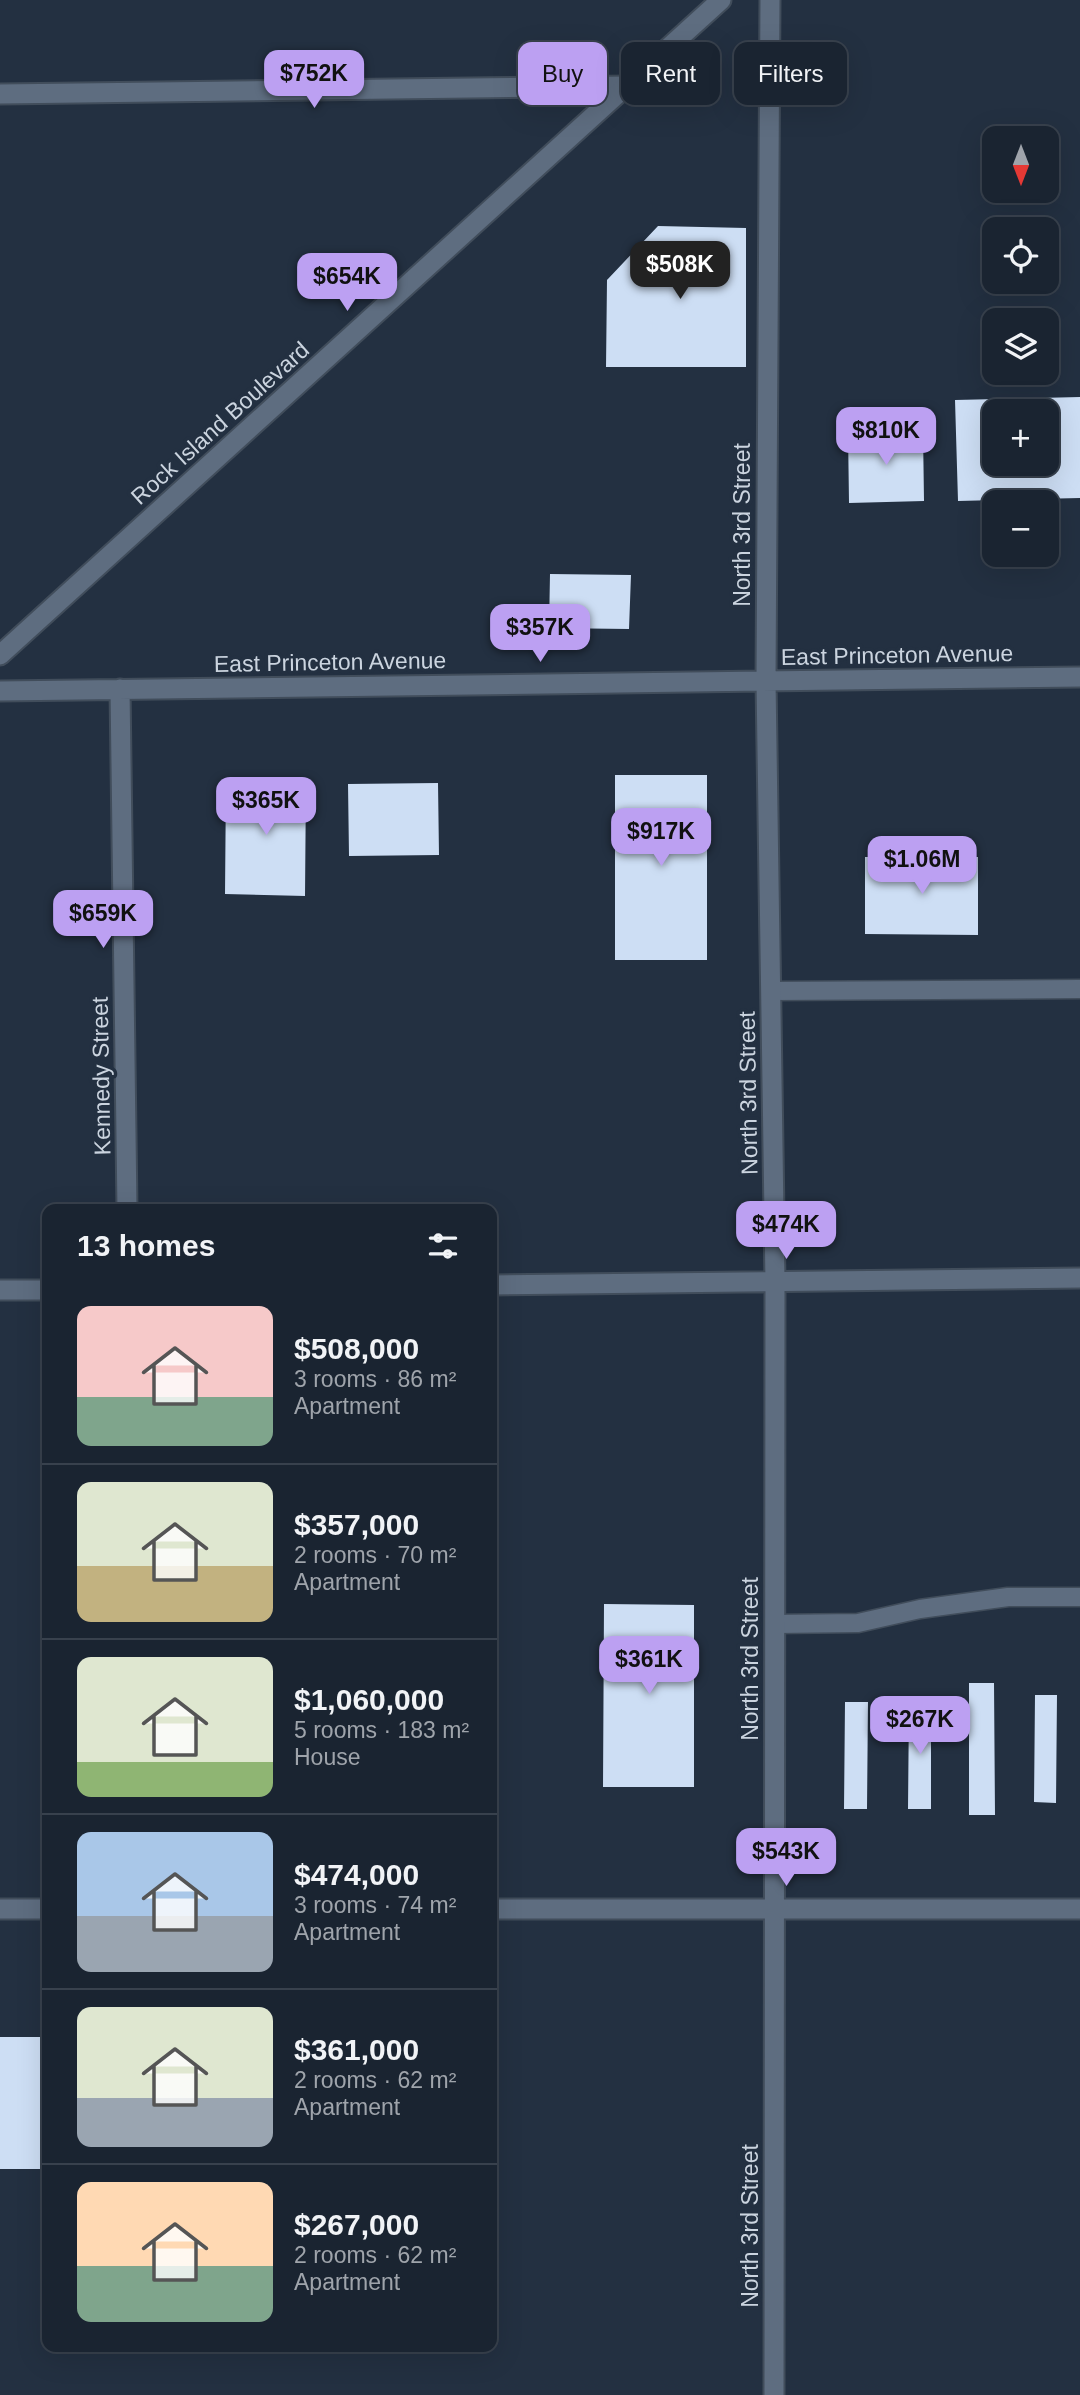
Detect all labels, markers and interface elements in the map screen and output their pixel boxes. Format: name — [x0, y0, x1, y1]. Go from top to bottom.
chip: Buy — [518, 42, 607, 105]
chip: Rent — [621, 42, 720, 105]
chip: Filters — [734, 42, 847, 105]
pin: $752K — [265, 50, 363, 110]
text: $752K — [280, 60, 348, 86]
north arrow — [982, 126, 1059, 203]
map controls — [982, 126, 1059, 567]
button: locate — [982, 217, 1059, 294]
pin: $508K — [631, 242, 729, 301]
text: $508K — [646, 251, 714, 277]
pin: $654K — [298, 254, 396, 313]
text: $654K — [313, 263, 381, 289]
button: layers — [982, 308, 1059, 385]
street label: Rock Island Boulevard — [126, 336, 314, 510]
button: + — [982, 399, 1059, 476]
pin: $810K — [837, 407, 935, 467]
text: $810K — [852, 417, 920, 443]
street label: North 3rd Street — [729, 443, 755, 607]
button: − — [982, 490, 1059, 567]
pin: $357K — [491, 604, 589, 664]
text: $357K — [506, 614, 574, 640]
street label: East Princeton Avenue — [781, 640, 1013, 670]
street label: East Princeton Avenue — [214, 647, 446, 677]
pin: $365K — [217, 778, 315, 837]
text: $365K — [232, 787, 300, 813]
pin: $917K — [612, 808, 710, 868]
text: $917K — [627, 818, 695, 844]
pin: $1.06M — [865, 836, 979, 896]
text: $1.06M — [884, 846, 960, 872]
pin: $659K — [54, 890, 152, 950]
text: $659K — [69, 900, 137, 926]
street label: Kennedy Street — [87, 996, 115, 1155]
street label: North 3rd Street — [734, 1010, 762, 1175]
pin: $474K — [737, 1202, 835, 1261]
text: $474K — [752, 1211, 820, 1237]
icon: filters — [424, 1227, 462, 1265]
text: 13 homes — [77, 1229, 215, 1262]
text: $508,000 — [294, 1332, 419, 1365]
icon: home — [133, 1334, 217, 1418]
text: 3 rooms · 86 m² — [294, 1366, 456, 1392]
text: Apartment — [294, 1393, 400, 1419]
text: $357,000 — [294, 1508, 419, 1541]
icon: home — [133, 1510, 217, 1594]
text: 2 rooms · 70 m² — [294, 1542, 456, 1568]
text: Apartment — [294, 1569, 400, 1595]
street label: North 3rd Street — [737, 1577, 763, 1741]
pin: $361K — [600, 1636, 698, 1696]
text: $361K — [615, 1646, 683, 1672]
text: $1,060,000 — [294, 1683, 444, 1716]
icon: home — [133, 1685, 217, 1769]
pin: $267K — [871, 1696, 969, 1756]
text: $267K — [886, 1706, 954, 1732]
text: 5 rooms · 183 m² — [294, 1717, 469, 1743]
text: House — [294, 1744, 360, 1770]
pin: $543K — [737, 1828, 835, 1888]
text: $543K — [752, 1838, 820, 1864]
text: $474,000 — [294, 1858, 419, 1891]
icon: home — [133, 1860, 217, 1944]
text: 3 rooms · 74 m² — [294, 1892, 456, 1918]
text: Apartment — [294, 1919, 400, 1945]
text: $361,000 — [294, 2033, 419, 2066]
icon: home — [133, 2035, 217, 2119]
text: 2 rooms · 62 m² — [294, 2067, 456, 2093]
text: Apartment — [294, 2094, 400, 2120]
street label: North 3rd Street — [737, 2144, 763, 2308]
text: $267,000 — [294, 2208, 419, 2241]
icon: home — [133, 2210, 217, 2294]
text: 2 rooms · 62 m² — [294, 2242, 456, 2268]
text: Apartment — [294, 2269, 400, 2295]

